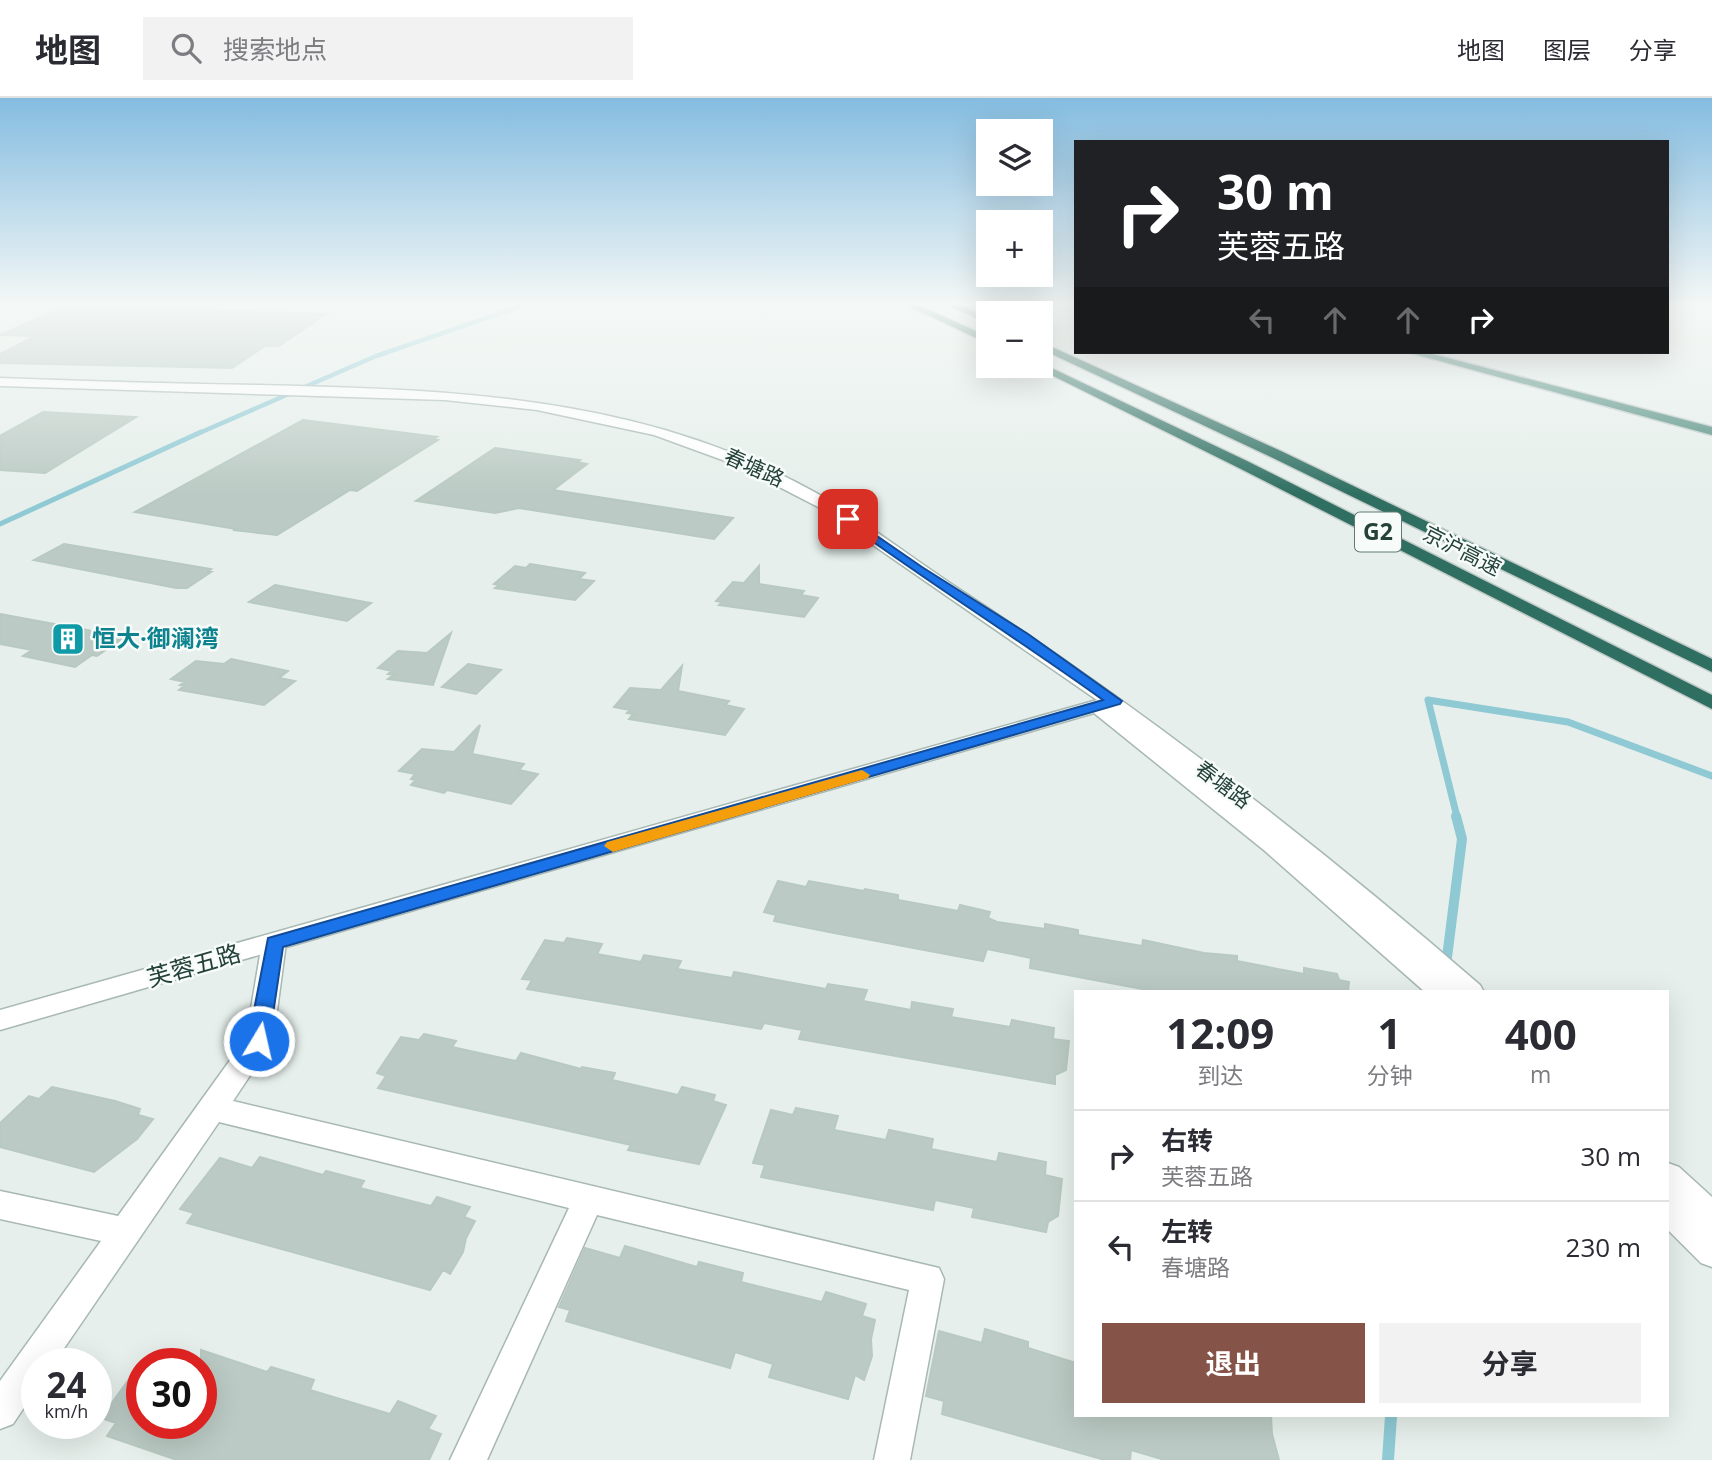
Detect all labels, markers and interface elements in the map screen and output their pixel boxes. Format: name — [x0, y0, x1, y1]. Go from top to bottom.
search box — [143, 17, 633, 80]
text: 地图 — [35, 27, 101, 72]
icon: search — [167, 29, 205, 67]
text: 搜索地点 — [223, 31, 327, 67]
text: 地图 — [1457, 33, 1505, 66]
text: 图层 — [1543, 33, 1591, 66]
text: 分享 — [1629, 33, 1677, 66]
map controls — [976, 119, 1053, 378]
button: layers — [976, 119, 1053, 196]
text: 30 m — [1217, 158, 1334, 224]
icon: right — [1102, 168, 1193, 259]
button: + — [976, 210, 1053, 287]
text: 芙蓉五路 — [1217, 224, 1345, 267]
button: − — [976, 301, 1053, 378]
icon: left — [1243, 301, 1281, 339]
icon: ahead — [1316, 301, 1354, 339]
icon: ahead — [1389, 301, 1427, 339]
icon: right — [1462, 301, 1500, 339]
street label: 春塘路 — [720, 441, 789, 493]
pin — [818, 489, 878, 549]
icon: arrive — [829, 500, 867, 538]
road number: G2 — [1355, 512, 1401, 552]
street label: 京沪高速 — [1419, 519, 1506, 582]
building icon: 恒大·御澜湾 — [49, 620, 87, 658]
place label: 恒大·御澜湾 — [92, 621, 219, 654]
street label: 春塘路 — [1190, 754, 1257, 814]
street label: 芙蓉五路 — [143, 935, 244, 994]
position arrow — [222, 1004, 296, 1078]
text: 12:09 — [1166, 1004, 1274, 1061]
text: 1 — [1377, 1004, 1401, 1061]
text: 400 — [1505, 1005, 1577, 1062]
text: m — [1530, 1058, 1551, 1090]
text: 到达 — [1197, 1059, 1243, 1091]
text: 分钟 — [1366, 1059, 1412, 1091]
text: 右转 — [1161, 1122, 1213, 1158]
icon: right — [1102, 1137, 1140, 1175]
text: 30 m — [1580, 1138, 1641, 1174]
text: 芙蓉五路 — [1161, 1160, 1253, 1192]
text: 左转 — [1161, 1213, 1213, 1249]
icon: left — [1102, 1228, 1140, 1266]
text: 230 m — [1566, 1229, 1641, 1265]
text: 春塘路 — [1161, 1251, 1230, 1283]
button: 退出 — [1102, 1323, 1365, 1403]
button: 分享 — [1379, 1323, 1641, 1403]
speed limit sign: 30 — [126, 1348, 217, 1439]
text: 24 — [46, 1361, 87, 1408]
text: km/h — [45, 1399, 88, 1423]

